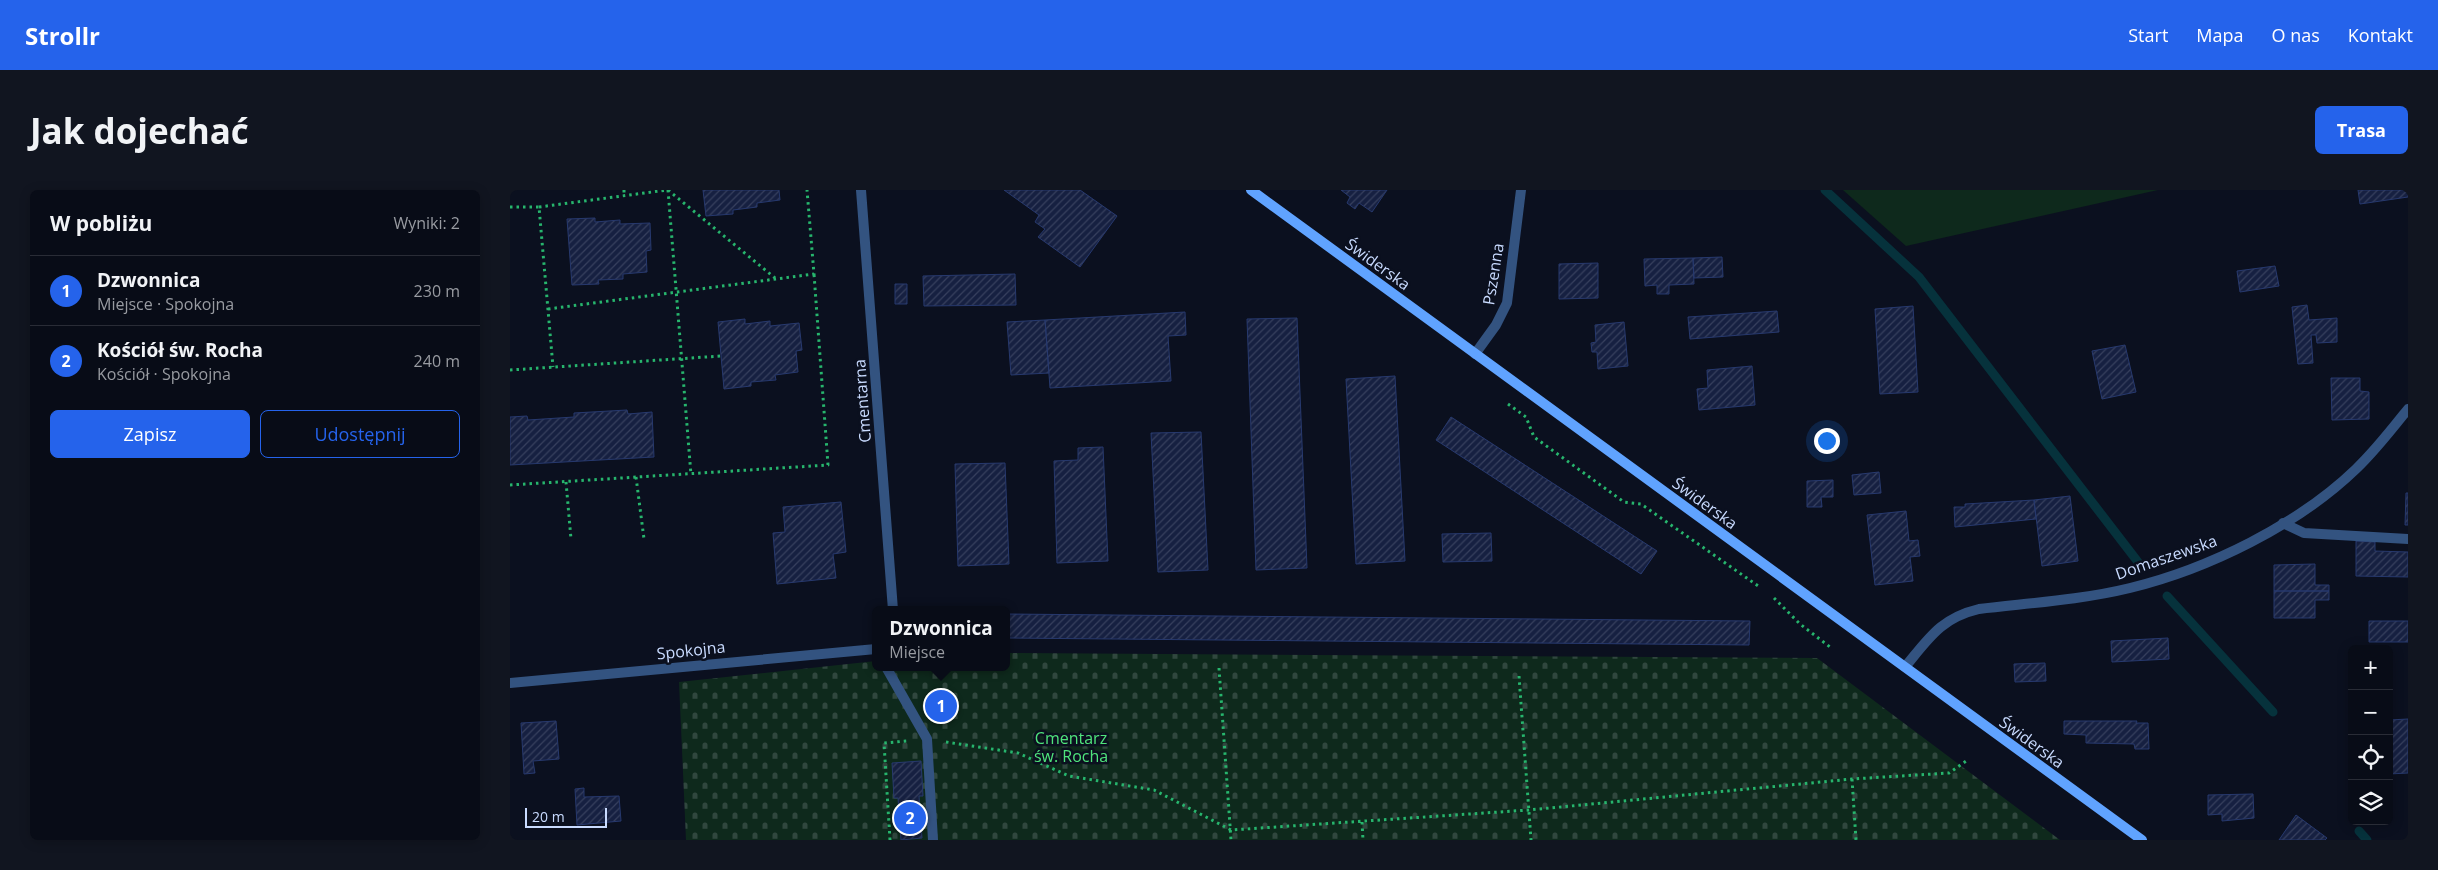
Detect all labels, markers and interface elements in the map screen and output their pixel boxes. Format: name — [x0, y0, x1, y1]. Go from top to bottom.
text: Strollr — [25, 19, 100, 52]
text: Start — [2128, 23, 2168, 47]
text: Mapa — [2196, 23, 2244, 47]
text: O nas — [2272, 23, 2320, 47]
text: Kontakt — [2348, 23, 2413, 47]
button: Trasa — [2315, 106, 2408, 154]
text: Jak dojechać — [30, 107, 249, 154]
text: W pobliżu — [50, 209, 152, 237]
text: Wyniki: 2 — [393, 212, 460, 234]
street label: Świderska — [1341, 233, 1415, 295]
street label: Pszenna — [1477, 242, 1509, 306]
text: Dzwonnica — [97, 267, 200, 293]
text: 1 — [61, 280, 71, 302]
text: 230 m — [414, 280, 460, 302]
text: Miejsce · Spokojna — [97, 293, 234, 315]
text: Kościół św. Rocha — [97, 337, 263, 363]
text: 2 — [61, 350, 71, 372]
text: 240 m — [414, 350, 460, 372]
street label: Cmentarna — [848, 359, 876, 443]
text: Kościół · Spokojna — [97, 363, 231, 385]
button: Zapisz — [50, 410, 250, 458]
button: Udostępnij — [260, 410, 460, 458]
your location — [1814, 428, 1840, 454]
street label: Świderska — [1668, 472, 1742, 534]
street label: Domaszewska — [2112, 529, 2220, 585]
popup — [872, 606, 1010, 671]
text: Dzwonnica — [889, 615, 993, 641]
street label: Spokojna — [656, 635, 726, 665]
text: Miejsce — [889, 641, 945, 663]
map controls — [2348, 645, 2393, 825]
button: + — [2348, 645, 2393, 690]
pin: 1 — [925, 687, 957, 725]
button: − — [2348, 690, 2393, 735]
street label: Świderska — [1995, 711, 2069, 773]
park label: Cmentarz św. Rocha — [1034, 727, 1108, 767]
button: locate — [2348, 735, 2393, 780]
button: layers — [2348, 780, 2393, 825]
pin: 2 — [894, 799, 926, 837]
scale bar — [525, 805, 608, 828]
text: 20 m — [532, 807, 565, 826]

